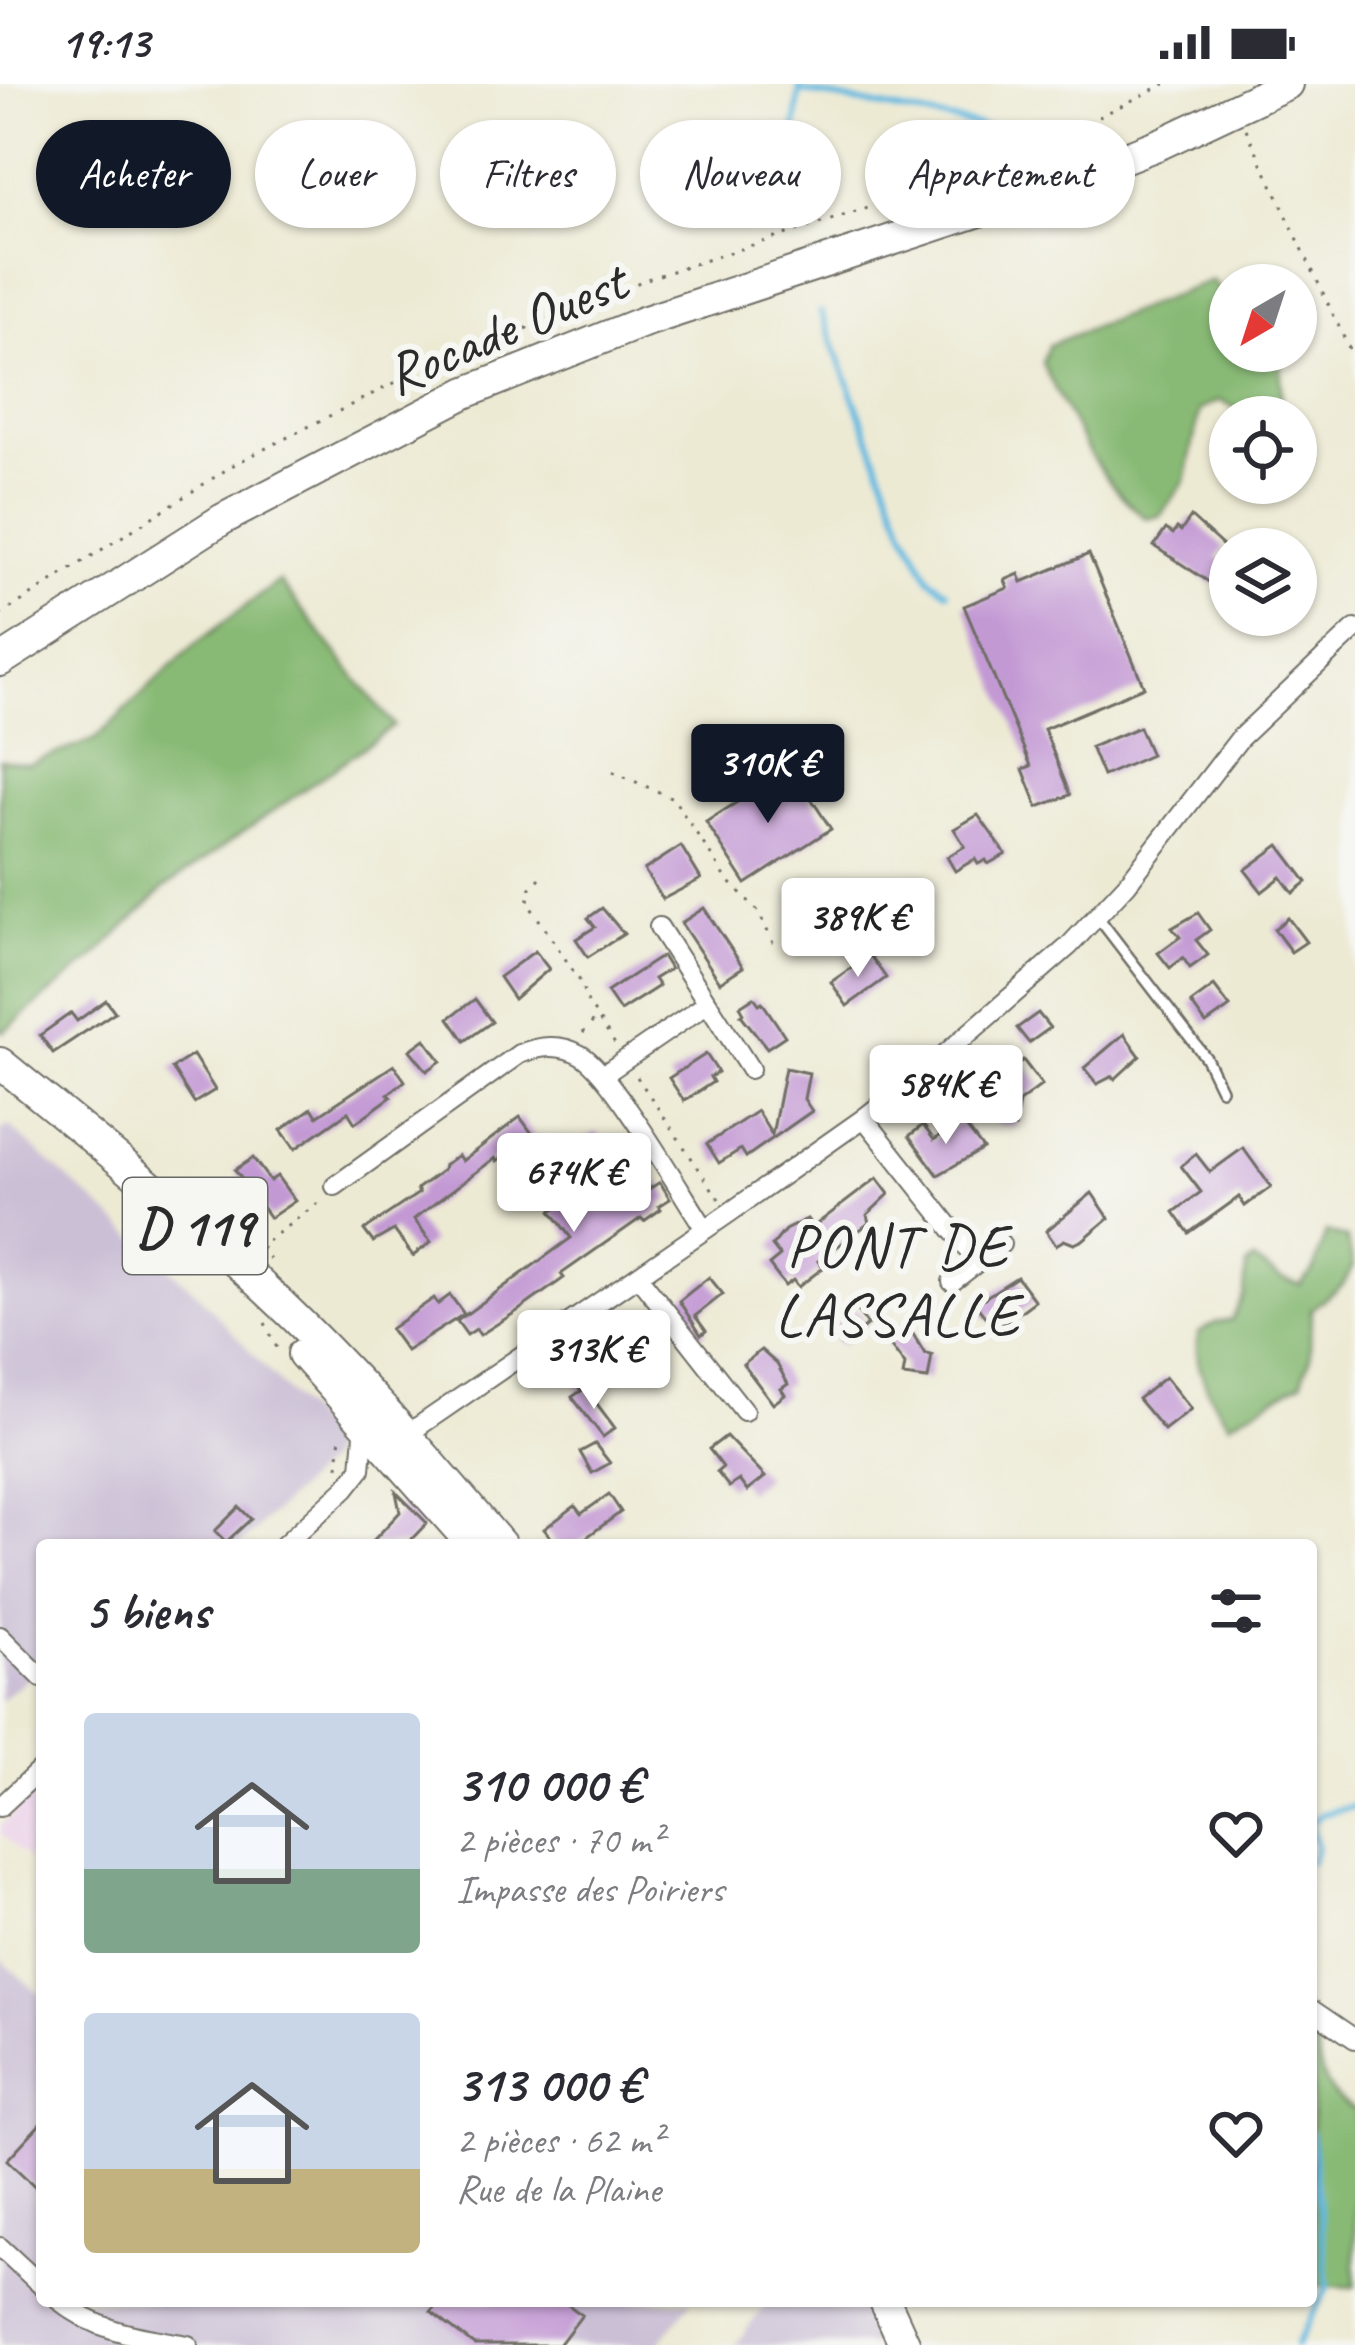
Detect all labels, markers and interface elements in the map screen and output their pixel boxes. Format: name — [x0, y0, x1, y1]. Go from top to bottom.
text: 19:13 — [60, 14, 149, 71]
chip: Acheter — [36, 120, 231, 228]
chip: Louer — [255, 120, 416, 228]
chip: Filtres — [440, 120, 616, 228]
chip: Nouveau — [640, 120, 841, 228]
chip: Appartement — [865, 120, 1135, 228]
street label: Rocade Ouest — [374, 243, 641, 411]
north arrow — [1209, 264, 1317, 372]
map controls — [1209, 264, 1317, 636]
button: locate — [1209, 396, 1317, 504]
button: layers — [1209, 528, 1317, 636]
pin: 310K € — [670, 724, 866, 826]
text: 310K € — [718, 738, 818, 787]
pin: 389K € — [760, 878, 956, 980]
text: 389K € — [809, 892, 907, 941]
pin: 584K € — [848, 1045, 1044, 1147]
text: 584K € — [897, 1059, 995, 1108]
pin: 674K € — [476, 1133, 672, 1235]
text: 674K € — [524, 1147, 624, 1196]
road number: D 119 — [123, 1178, 267, 1274]
district label: PONT DE LASSALLE — [775, 1208, 1025, 1353]
pin: 313K € — [496, 1310, 692, 1412]
text: 313K € — [544, 1324, 644, 1373]
icon: filters — [1203, 1578, 1269, 1644]
text: 5 biens — [84, 1579, 209, 1643]
text: 310 000 € — [456, 1752, 641, 1816]
icon: home — [180, 1761, 324, 1905]
icon: heart — [1203, 1800, 1269, 1866]
text: 2 pièces · 70 m² — [456, 1816, 663, 1865]
text: Impasse des Poiriers — [456, 1865, 724, 1914]
text: 313 000 € — [456, 2052, 641, 2116]
icon: home — [180, 2061, 324, 2205]
icon: heart — [1203, 2100, 1269, 2166]
text: 2 pièces · 62 m² — [456, 2116, 663, 2165]
text: Rue de la Plaine — [456, 2165, 661, 2214]

